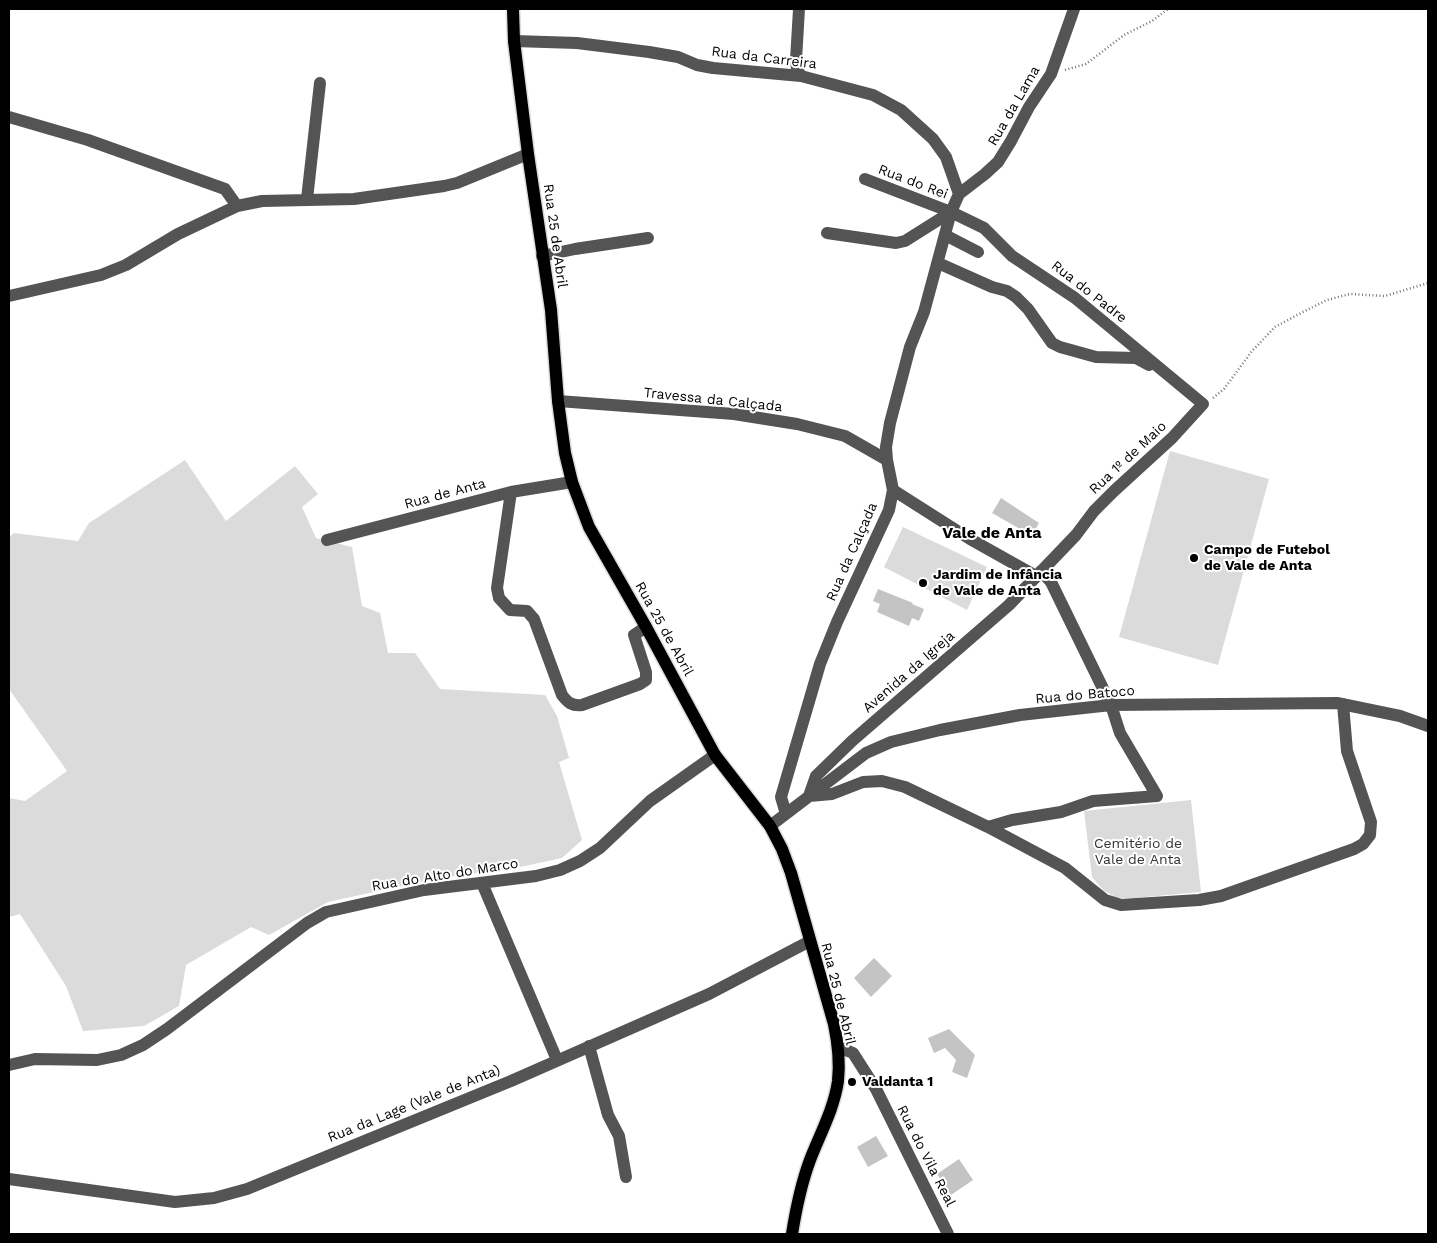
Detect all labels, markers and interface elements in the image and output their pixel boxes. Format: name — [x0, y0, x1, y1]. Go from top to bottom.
street label: Rua da Carreira — [710, 43, 818, 73]
street label: Rua da Lama — [984, 63, 1044, 149]
street label: Rua do Rei — [876, 161, 950, 203]
street label: Rua 25 de Abril — [539, 183, 571, 289]
street label: Rua do Padre — [1048, 257, 1130, 327]
street label: Travessa da Calçada — [643, 384, 783, 416]
street label: Rua 1º de Maio — [1086, 418, 1170, 498]
street label: Rua de Anta — [402, 475, 488, 513]
street label: Rua da Calçada — [823, 500, 881, 604]
district label: Vale de Anta — [942, 523, 1042, 543]
place label: Campo de Futebol de Vale de Anta — [1204, 542, 1330, 574]
marker: Campo de Futebol de Vale de Anta — [1188, 552, 1200, 564]
place label: Jardim de Infância de Vale de Anta — [933, 567, 1062, 600]
marker: Jardim de Infância de Vale de Anta — [917, 577, 929, 589]
street label: Rua 25 de Abril — [631, 579, 697, 679]
street label: Avenida da Igreja — [860, 628, 958, 716]
street label: Rua do Batoco — [1035, 682, 1135, 708]
park label: Cemitério de Vale de Anta — [1094, 836, 1182, 869]
street label: Rua do Alto do Marco — [370, 855, 520, 895]
street label: Rua 25 de Abril — [817, 941, 859, 1047]
street label: Rua da Lage (Vale de Anta) — [325, 1062, 503, 1146]
place label: Valdanta 1 — [862, 1074, 933, 1090]
marker: Valdanta 1 — [846, 1076, 858, 1088]
street label: Rua do Vila Real — [893, 1102, 959, 1210]

